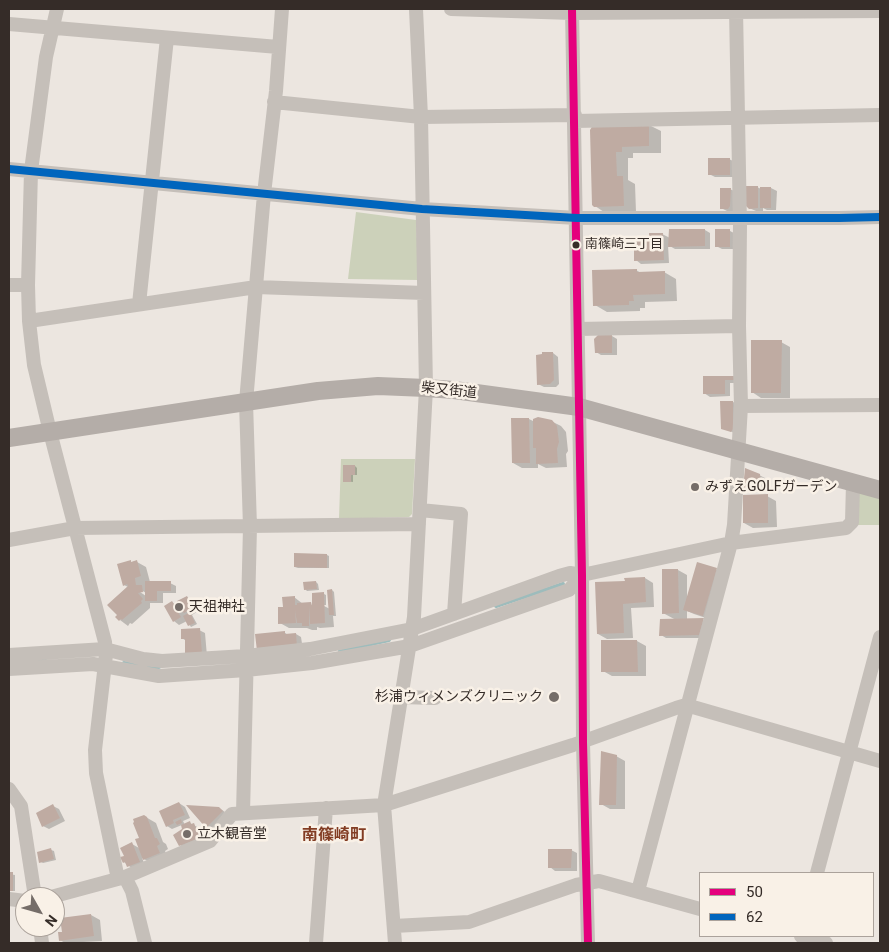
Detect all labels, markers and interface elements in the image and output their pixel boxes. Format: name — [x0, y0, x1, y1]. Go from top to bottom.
place label: 南篠崎三丁目 — [585, 237, 663, 253]
marker: 南篠崎三丁目 — [571, 240, 581, 250]
street label: 柴又街道 — [420, 380, 478, 402]
place label: みずえGOLFガーデン — [705, 479, 837, 495]
marker: みずえGOLFガーデン — [689, 481, 701, 493]
place label: 天祖神社 — [189, 599, 245, 615]
marker: 天祖神社 — [173, 601, 185, 613]
place label: 杉浦ウィメンズクリニック — [375, 689, 543, 705]
marker: 杉浦ウィメンズクリニック — [547, 690, 561, 704]
place label: 立木観音堂 — [197, 826, 267, 842]
district label: 南篠崎町 — [302, 826, 366, 846]
marker: 立木観音堂 — [181, 828, 193, 840]
legend — [699, 872, 874, 937]
text: 50 — [746, 883, 763, 901]
north arrow — [15, 887, 65, 937]
text: 62 — [746, 908, 763, 926]
text: N — [42, 912, 60, 929]

